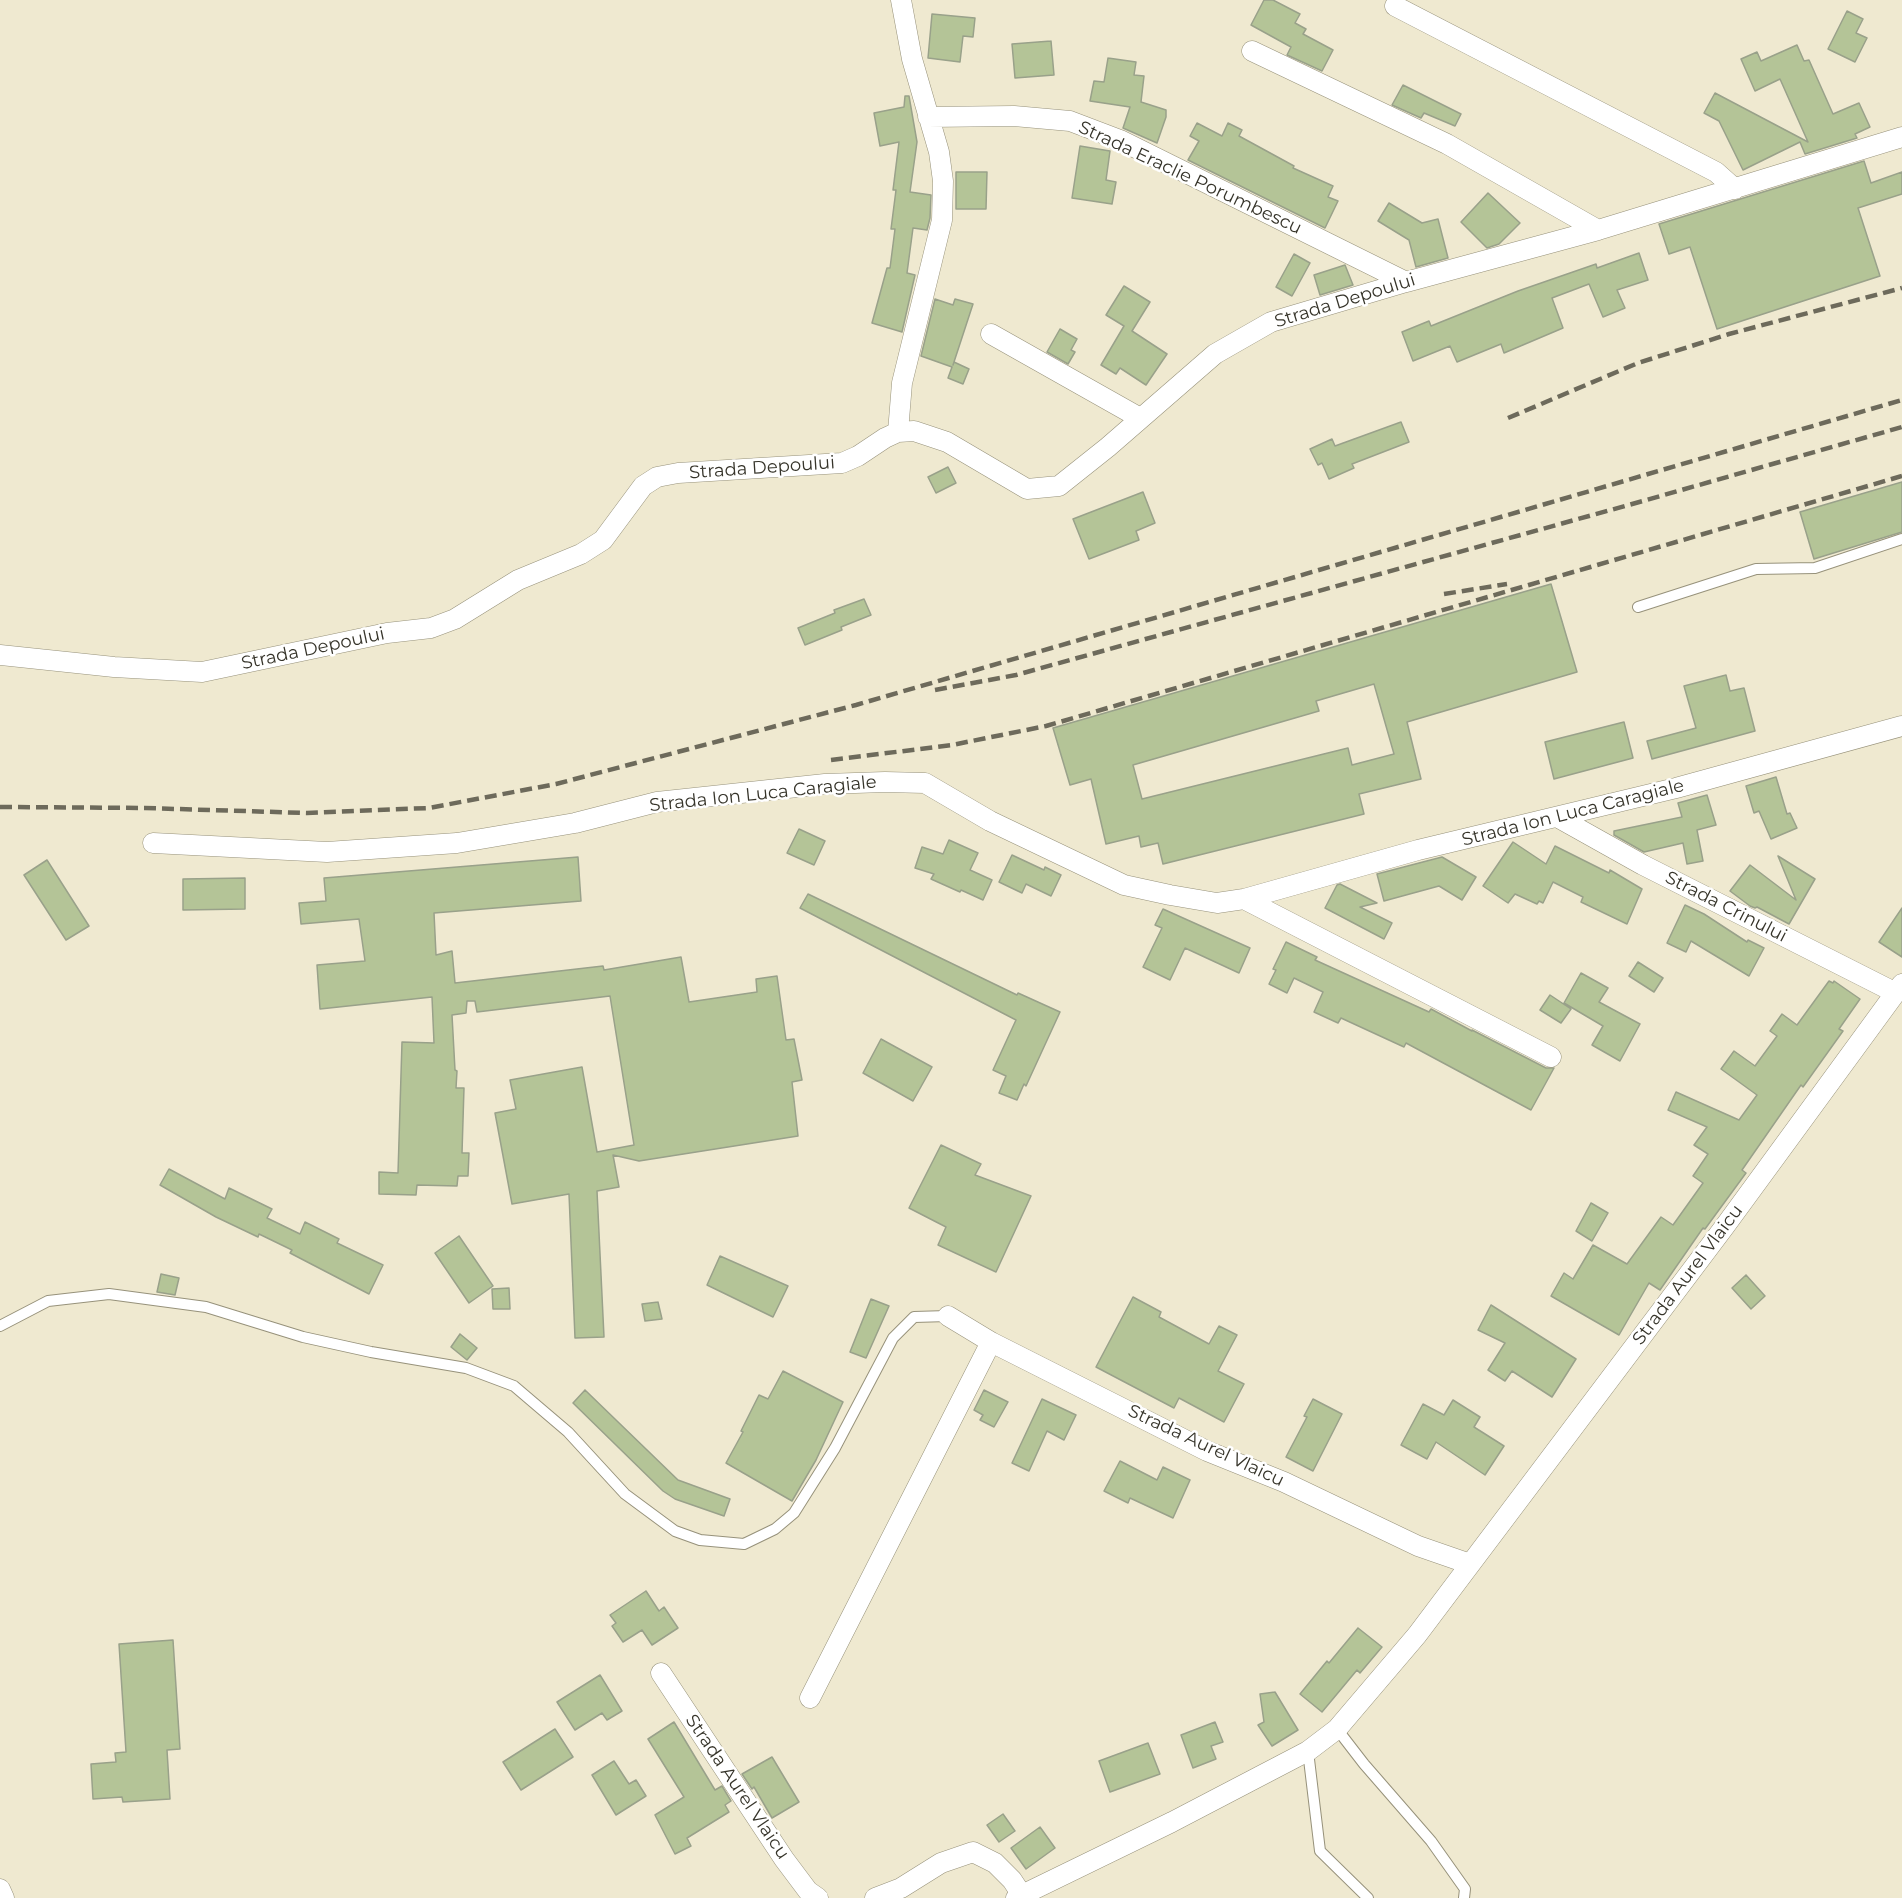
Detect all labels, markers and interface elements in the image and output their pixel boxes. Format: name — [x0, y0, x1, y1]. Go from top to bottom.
street label: Strada Eraclie Porumbescu — [1075, 117, 1305, 239]
street label: Strada Depoului — [1272, 269, 1418, 333]
street label: Strada Depoului — [688, 452, 836, 484]
street label: Strada Depoului — [239, 623, 387, 675]
street label: Strada Ion Luca Caragiale — [648, 771, 878, 817]
street label: Strada Ion Luca Caragiale — [1460, 775, 1686, 851]
street label: Strada Crinului — [1662, 867, 1790, 947]
street label: Strada Aurel Vlaicu — [1628, 1201, 1748, 1349]
street label: Strada Aurel Vlaicu — [1124, 1400, 1288, 1492]
street label: Strada Aurel Vlaicu — [681, 1710, 793, 1864]

